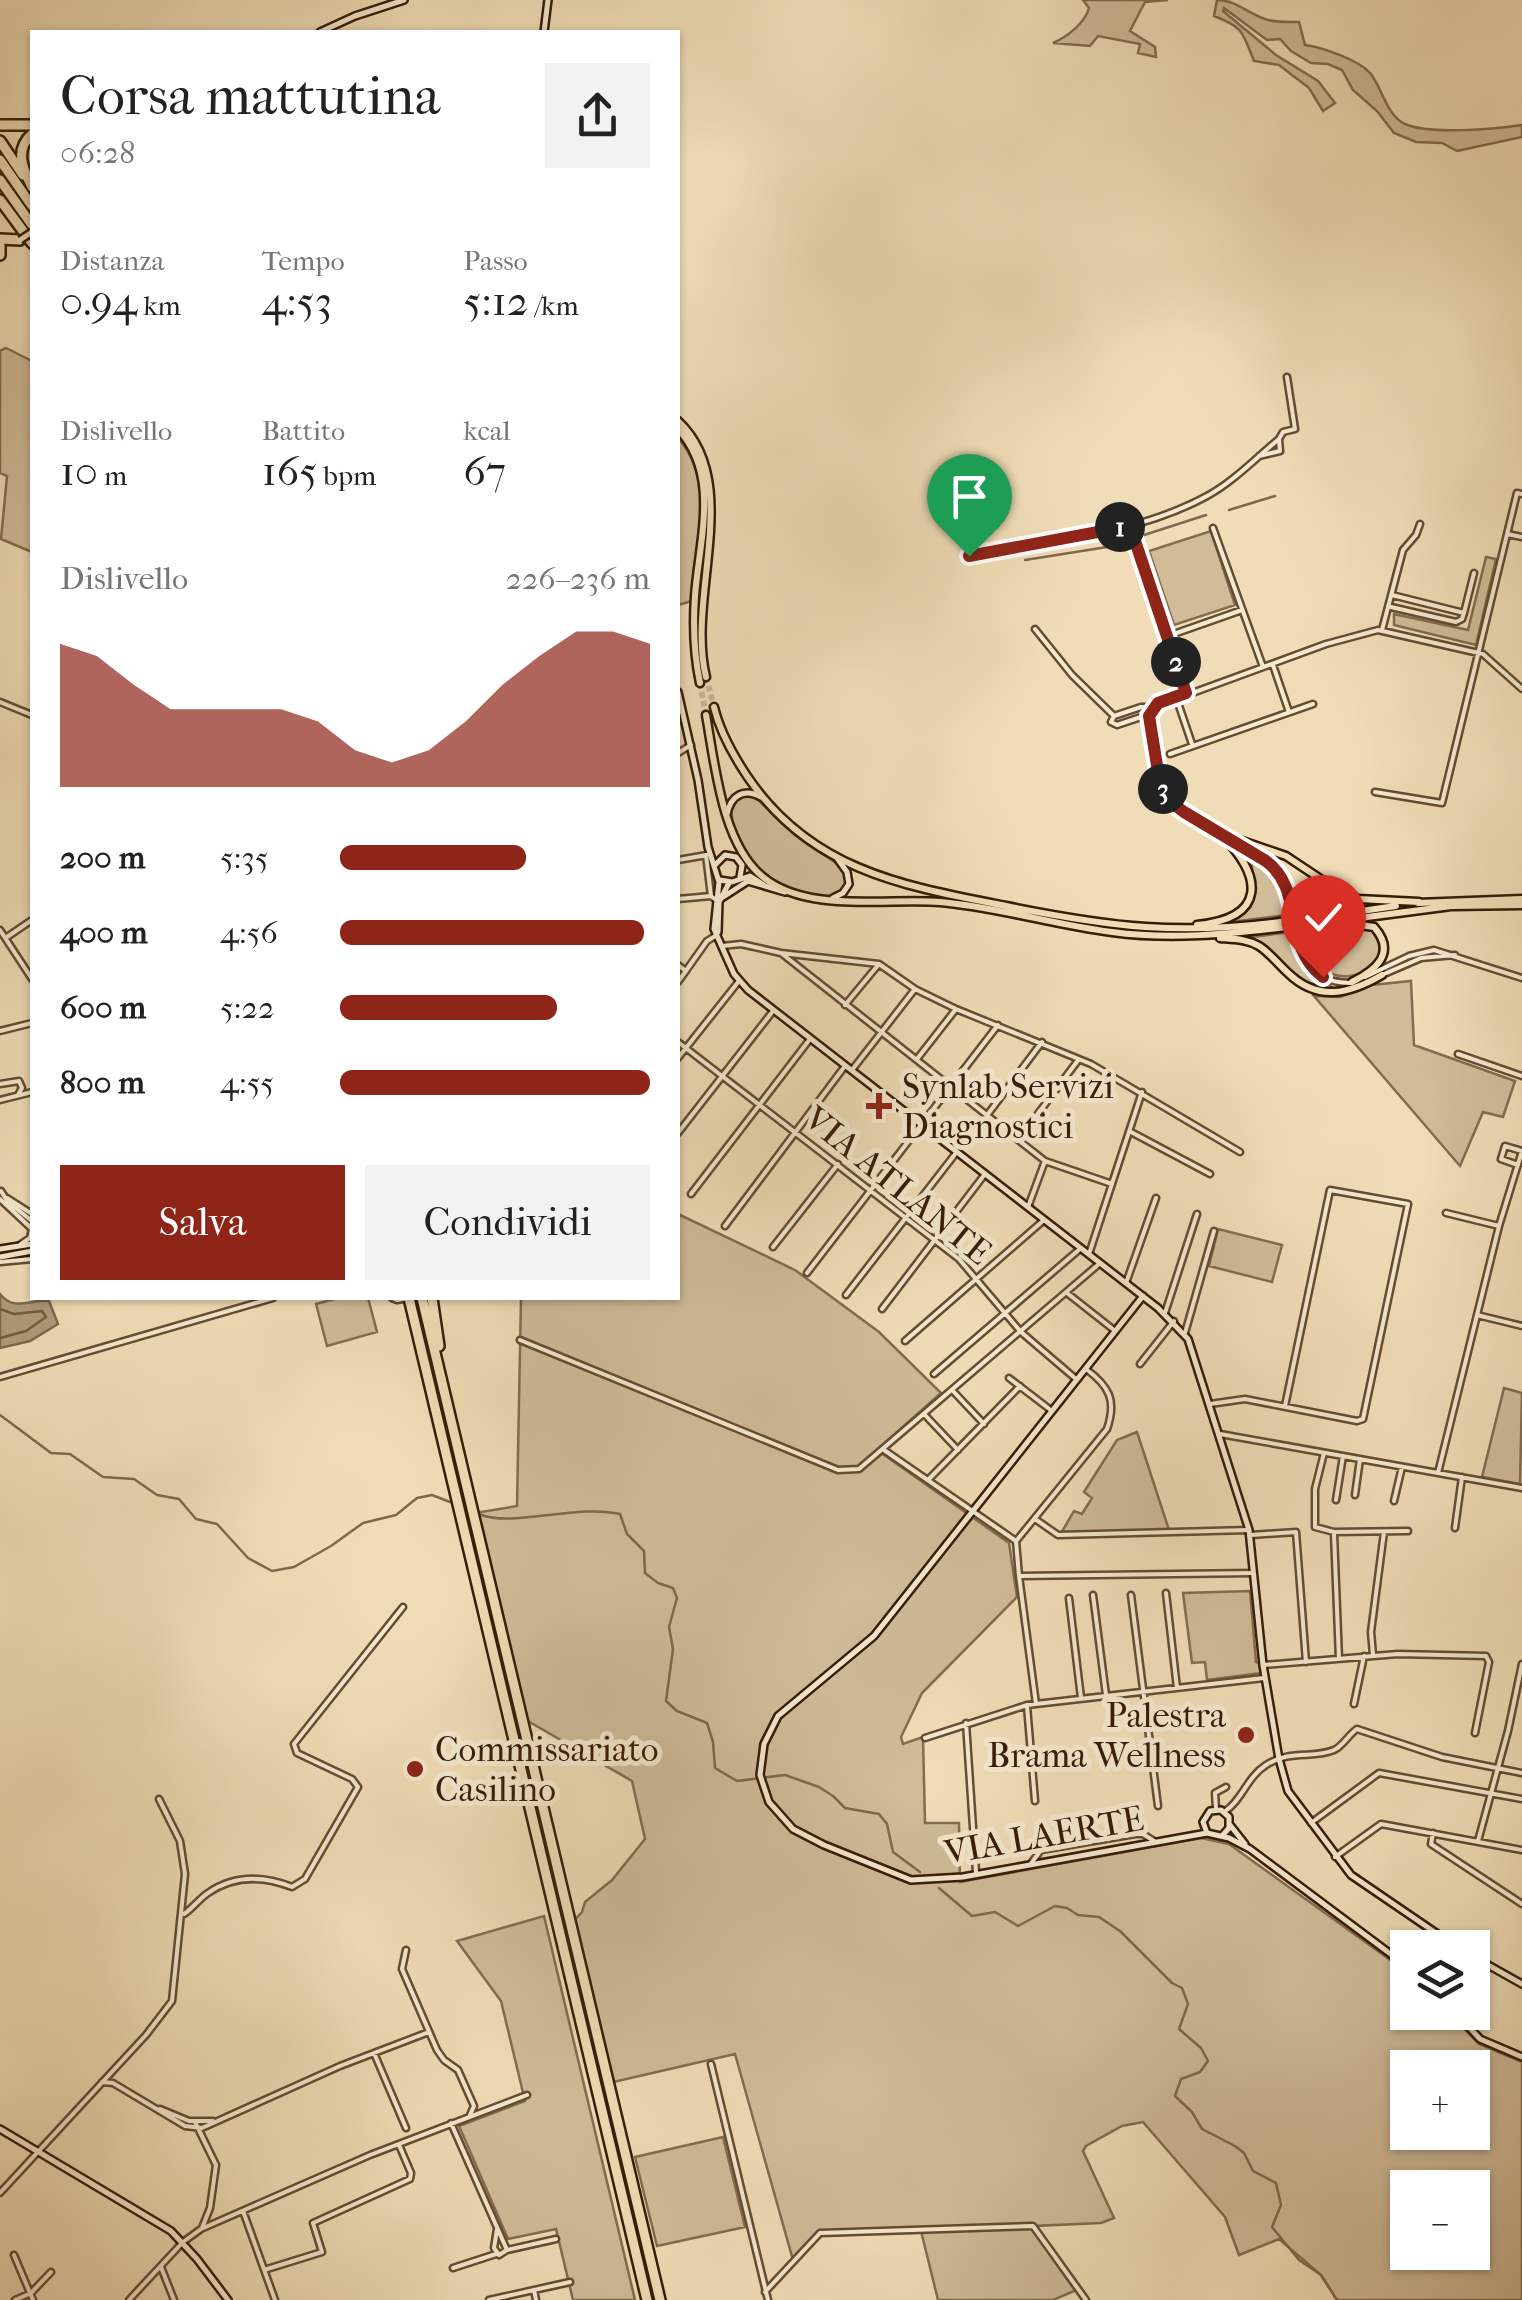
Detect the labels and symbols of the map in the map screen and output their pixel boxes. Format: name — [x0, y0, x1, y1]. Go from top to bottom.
pin — [927, 454, 1012, 557]
pin: 1 — [1095, 502, 1145, 552]
pin: 2 — [1151, 637, 1201, 687]
pin: 3 — [1138, 764, 1188, 814]
pin — [1281, 875, 1366, 978]
place label: Synlab Servizi Diagnostici — [902, 1066, 1114, 1147]
marker: Synlab Servizi Diagnostici — [866, 1093, 892, 1119]
street label: VIA ATLANTE — [795, 1097, 999, 1273]
place label: Palestra Brama Wellness — [987, 1695, 1227, 1776]
marker: Palestra Brama Wellness — [1235, 1724, 1257, 1746]
place label: Commissariato Casilino — [435, 1729, 658, 1810]
marker: Commissariato Casilino — [404, 1758, 426, 1780]
street label: VIA LAERTE — [940, 1798, 1147, 1873]

